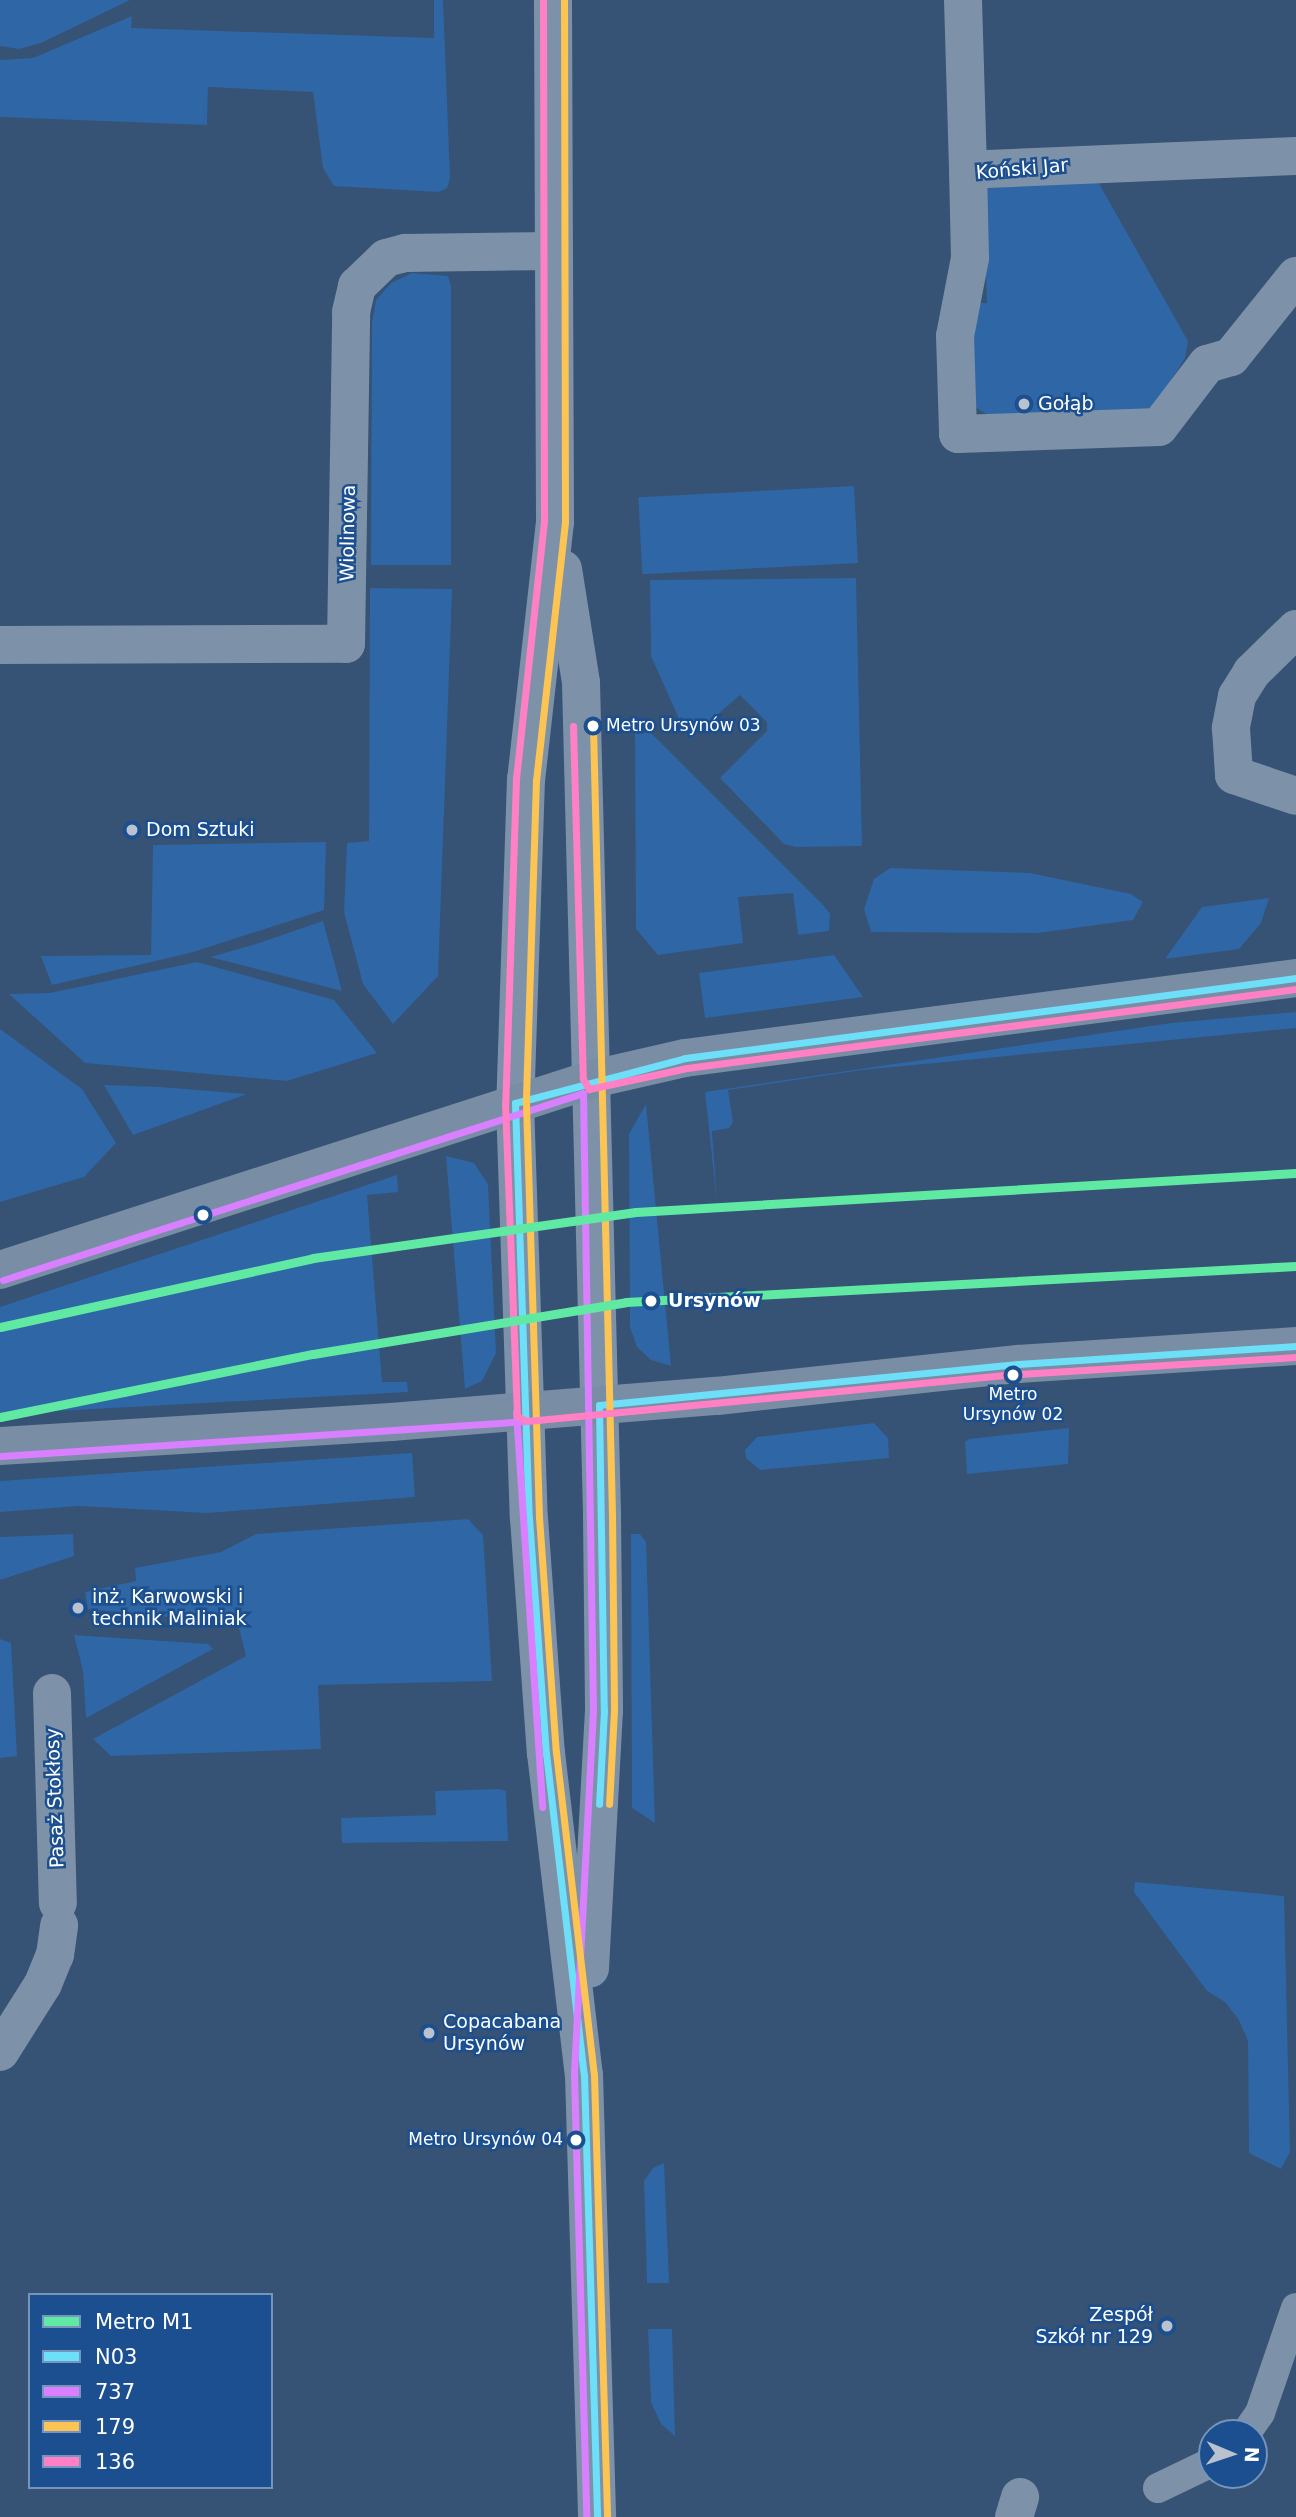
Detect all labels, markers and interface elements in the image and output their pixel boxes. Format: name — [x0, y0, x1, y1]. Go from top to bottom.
street label: Koński Jar — [975, 154, 1069, 184]
place label: Gołąb — [1038, 393, 1093, 415]
marker: Gołąb — [1016, 396, 1032, 412]
street label: Wiolinowa — [336, 484, 360, 582]
place label: Metro Ursynów 03 — [606, 716, 761, 736]
marker: Metro Ursynów 03 — [586, 719, 600, 733]
place label: Dom Sztuki — [146, 819, 255, 841]
marker: Dom Sztuki — [124, 822, 140, 838]
unlabelled marker — [196, 1208, 210, 1222]
marker: Ursynów — [640, 1290, 662, 1312]
place label: Ursynów — [668, 1290, 761, 1312]
marker: Metro Ursynów 02 — [1006, 1368, 1020, 1382]
place label: Metro Ursynów 02 — [963, 1385, 1063, 1425]
place label: inż. Karwowski i technik Maliniak — [92, 1586, 247, 1630]
marker: inż. Karwowski i technik Maliniak — [70, 1600, 86, 1616]
street label: Pasaż Stokłosy — [41, 1728, 69, 1868]
place label: Copacabana Ursynów — [443, 2011, 561, 2055]
marker: Copacabana Ursynów — [421, 2025, 437, 2041]
place label: Metro Ursynów 04 — [408, 2130, 563, 2150]
marker: Metro Ursynów 04 — [569, 2133, 583, 2147]
legend — [28, 2293, 273, 2489]
place label: Zespół Szkół nr 129 — [1035, 2304, 1153, 2348]
text: Metro M1 — [95, 2310, 193, 2334]
marker: Zespół Szkół nr 129 — [1159, 2318, 1175, 2334]
text: N03 — [95, 2345, 137, 2369]
text: 737 — [95, 2380, 135, 2404]
text: 179 — [95, 2415, 135, 2439]
north arrow — [1198, 2419, 1268, 2489]
text: N — [1241, 2446, 1263, 2463]
text: 136 — [95, 2450, 135, 2474]

